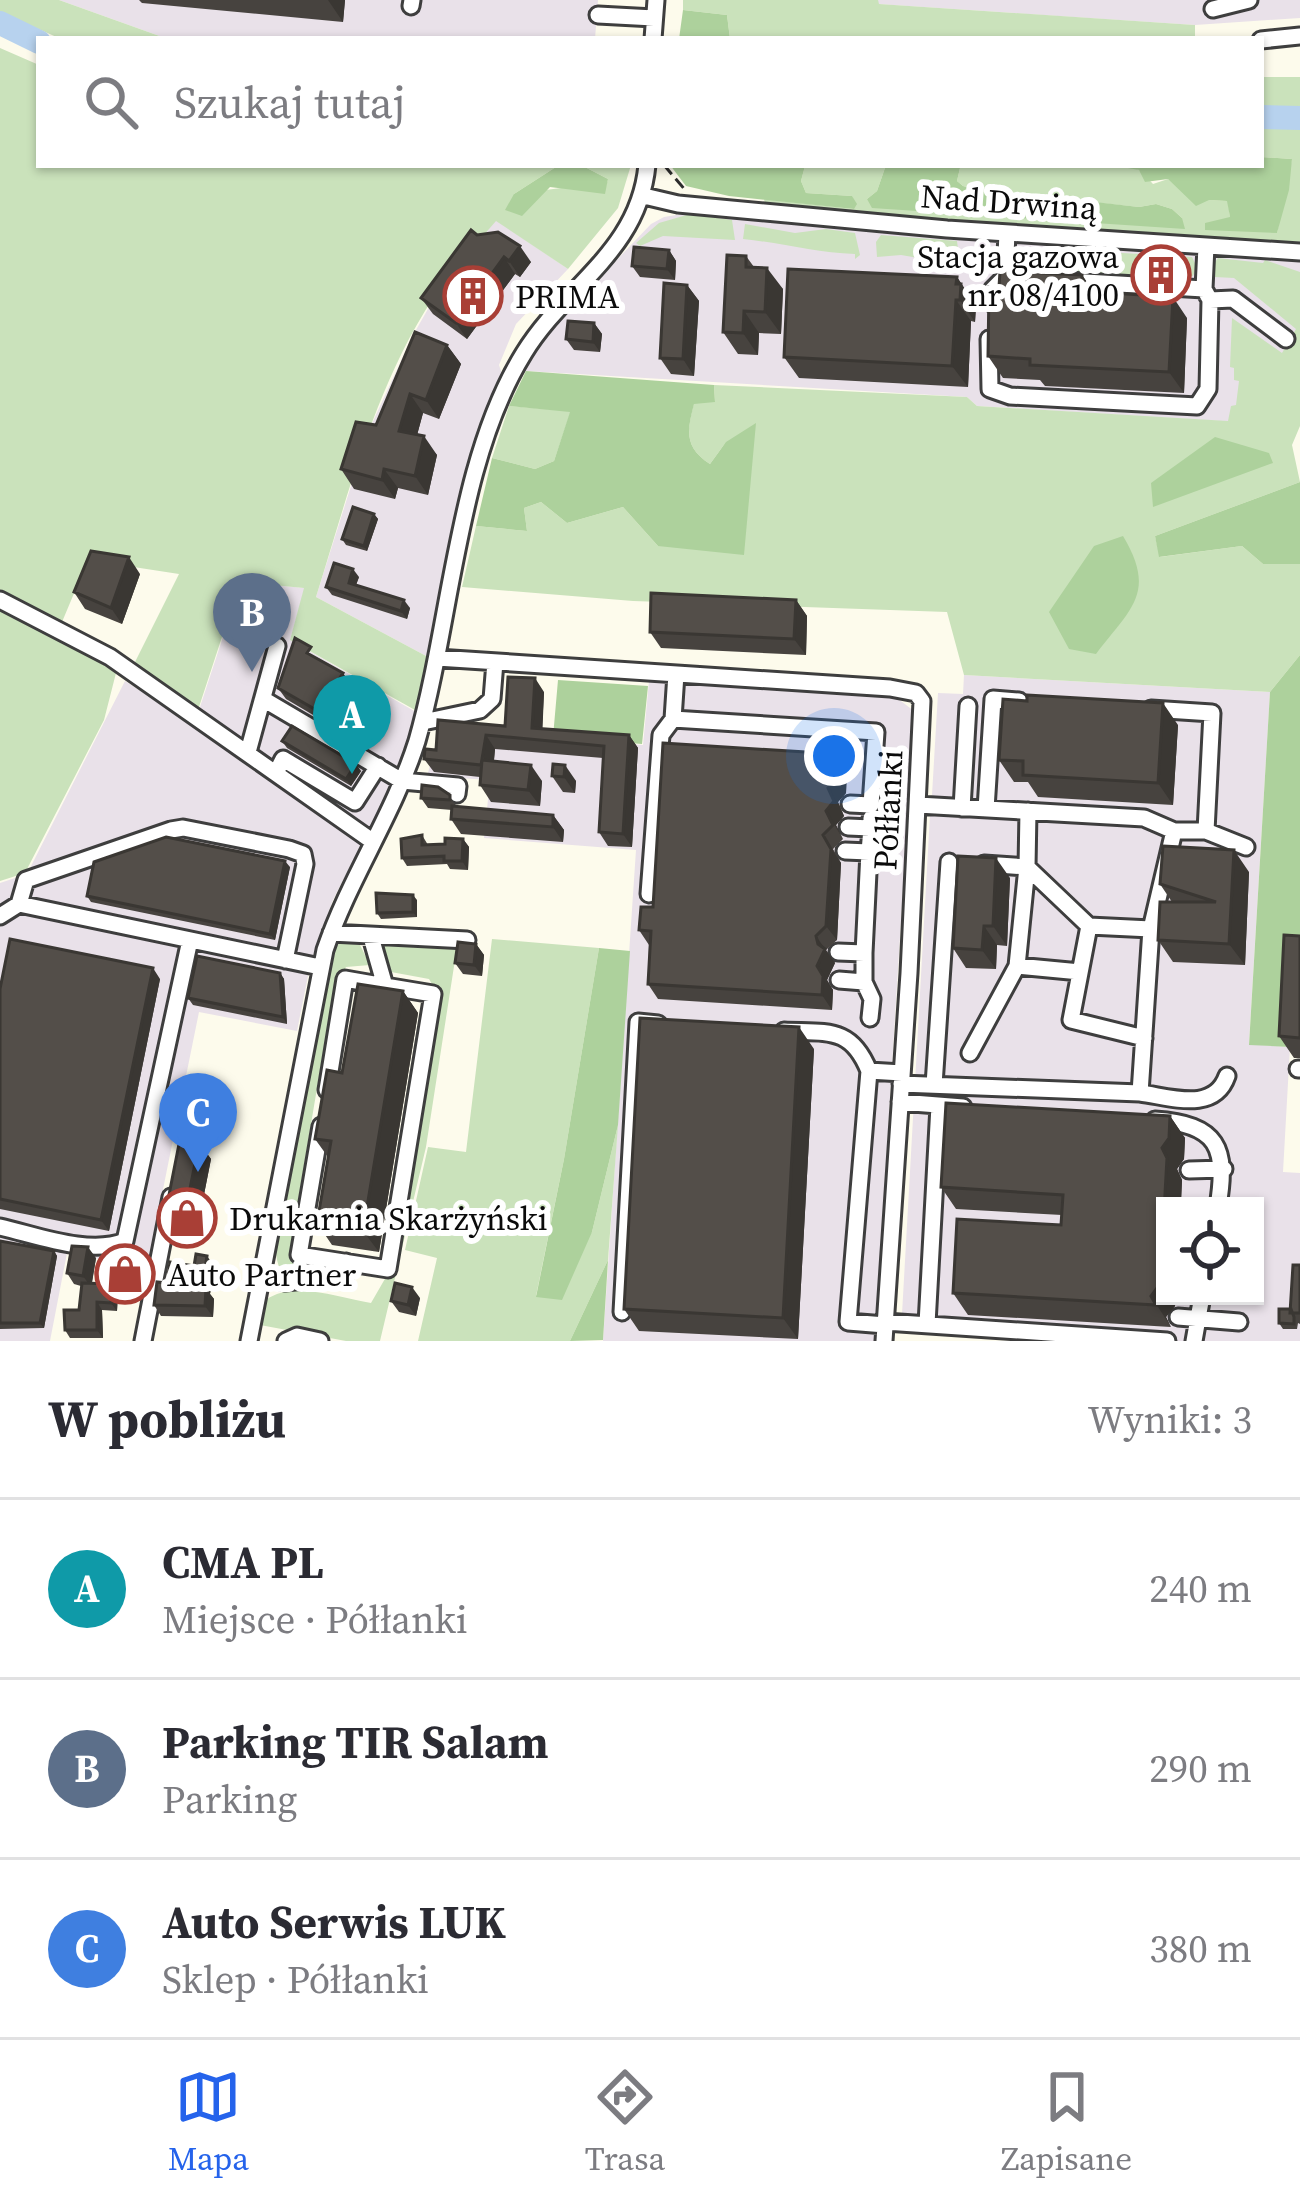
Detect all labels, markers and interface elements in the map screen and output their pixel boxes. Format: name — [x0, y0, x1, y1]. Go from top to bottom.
search box — [36, 36, 1264, 168]
icon: search — [78, 69, 144, 135]
text: Szukaj tutaj — [174, 71, 405, 133]
street label: Nad Drwiną — [919, 173, 1099, 231]
place label: Stacja gazowa nr 08/4100 — [917, 234, 1119, 317]
building icon: Stacja gazowa nr 08/4100 — [1130, 244, 1192, 306]
building icon: PRIMA — [442, 265, 504, 327]
place label: PRIMA — [515, 274, 620, 319]
pin: B — [213, 573, 291, 672]
pin: A — [313, 675, 391, 774]
your location — [804, 726, 864, 786]
street label: Półłanki — [862, 749, 914, 871]
pin: C — [159, 1073, 237, 1172]
shop icon: Drukarnia Skarżyński — [156, 1187, 218, 1249]
place label: Drukarnia Skarżyński — [229, 1196, 548, 1241]
map controls — [1156, 1197, 1264, 1305]
button: locate — [1156, 1197, 1264, 1305]
shop icon: Auto Partner — [94, 1243, 156, 1305]
place label: Auto Partner — [167, 1252, 356, 1297]
text: W pobliżu — [48, 1384, 286, 1454]
text: Wyniki: 3 — [1088, 1393, 1252, 1446]
text: CMA PL — [162, 1531, 324, 1593]
text: A — [74, 1562, 100, 1615]
text: 240 m — [1149, 1562, 1252, 1615]
text: Miejsce · Półłanki — [162, 1593, 468, 1646]
text: Parking TIR Salam — [162, 1711, 549, 1773]
text: B — [74, 1742, 100, 1795]
text: 290 m — [1149, 1742, 1252, 1795]
text: Parking — [162, 1773, 298, 1826]
text: Auto Serwis LUK — [162, 1891, 506, 1953]
text: C — [75, 1922, 99, 1975]
text: 380 m — [1149, 1922, 1252, 1975]
text: Sklep · Półłanki — [162, 1953, 429, 2006]
tab: Mapa — [168, 2064, 249, 2181]
tab: Trasa — [585, 2064, 665, 2181]
tab: Zapisane — [1001, 2064, 1132, 2181]

